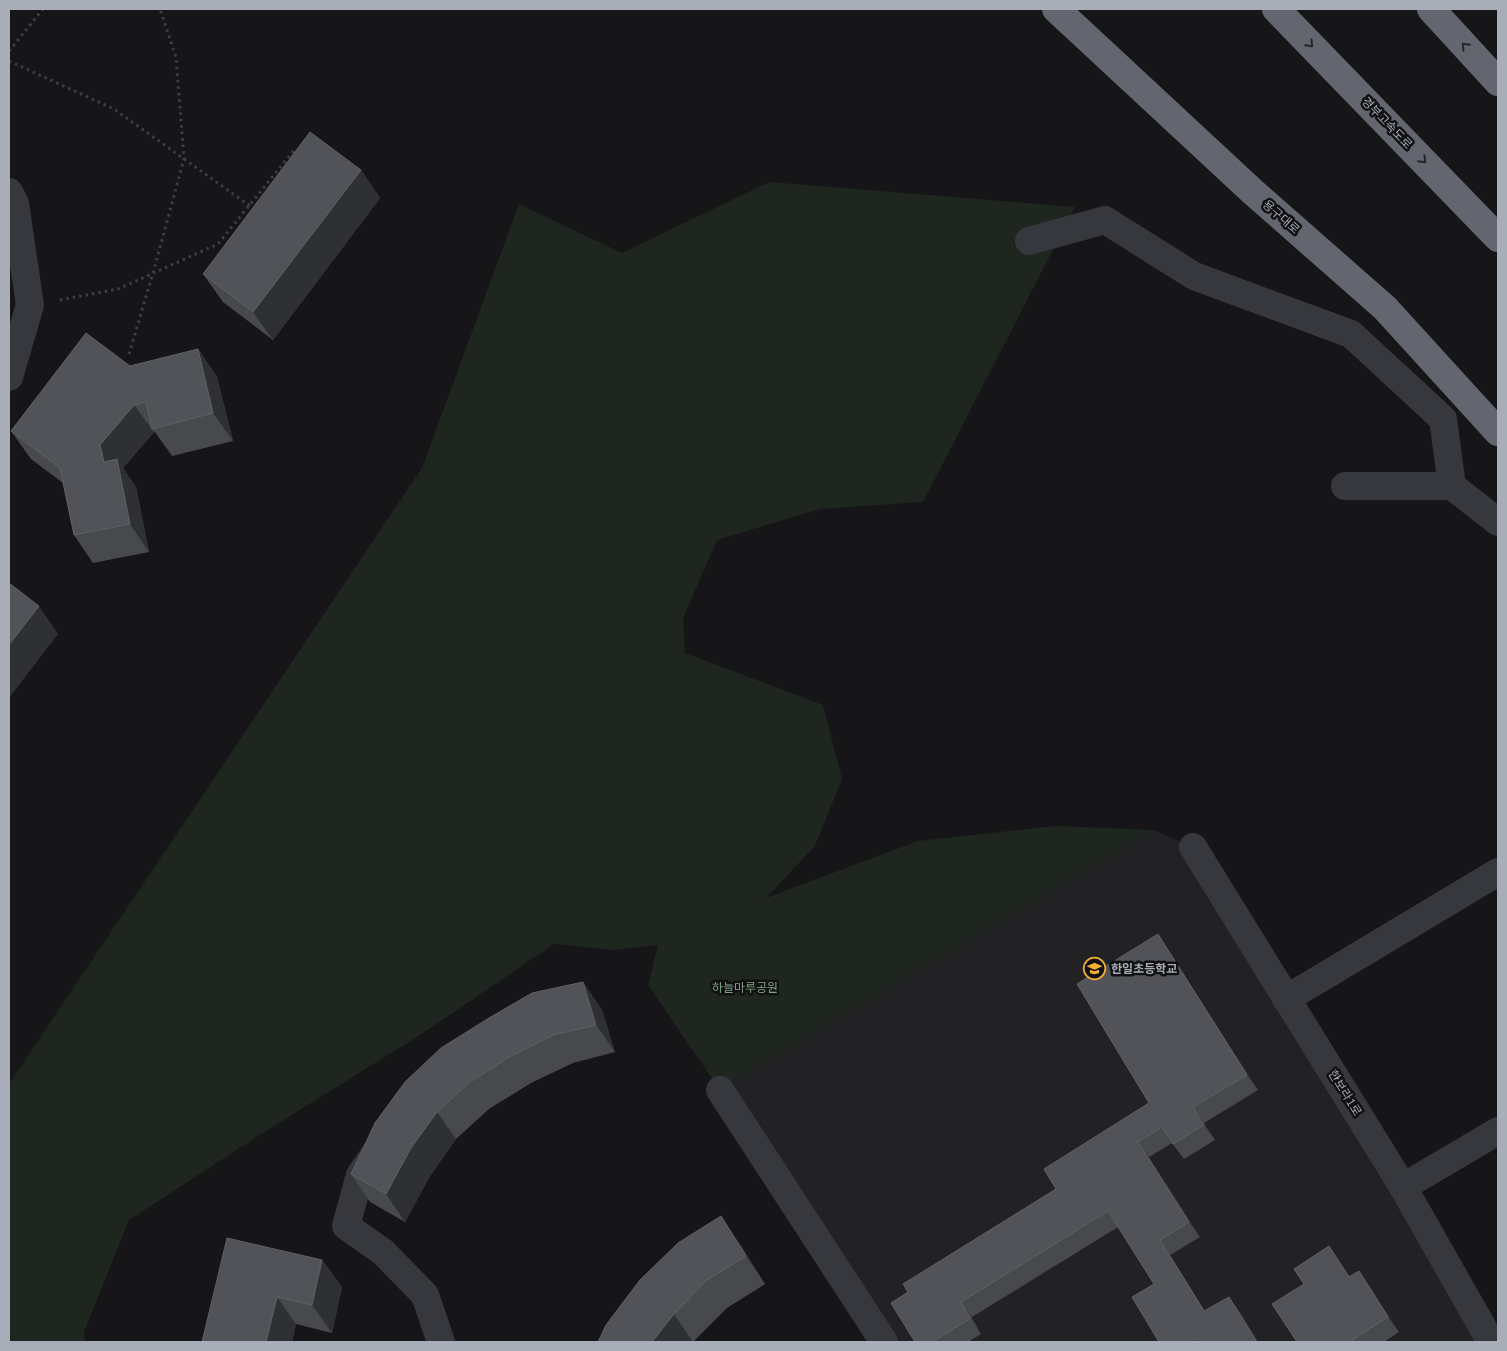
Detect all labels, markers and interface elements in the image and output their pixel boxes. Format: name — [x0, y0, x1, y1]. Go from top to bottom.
one-way arrow — [1304, 38, 1313, 47]
one-way arrow — [1462, 42, 1471, 51]
street label: 경부고속도로 — [1358, 94, 1416, 152]
one-way arrow — [1417, 155, 1426, 164]
street label: 용구대로 — [1259, 196, 1303, 238]
school or university icon: 한일초등학교 — [1083, 957, 1107, 981]
place label: 한일초등학교 — [1111, 961, 1177, 977]
park label: 하늘마루공원 — [712, 980, 778, 996]
street label: 한보라1로 — [1325, 1067, 1365, 1119]

